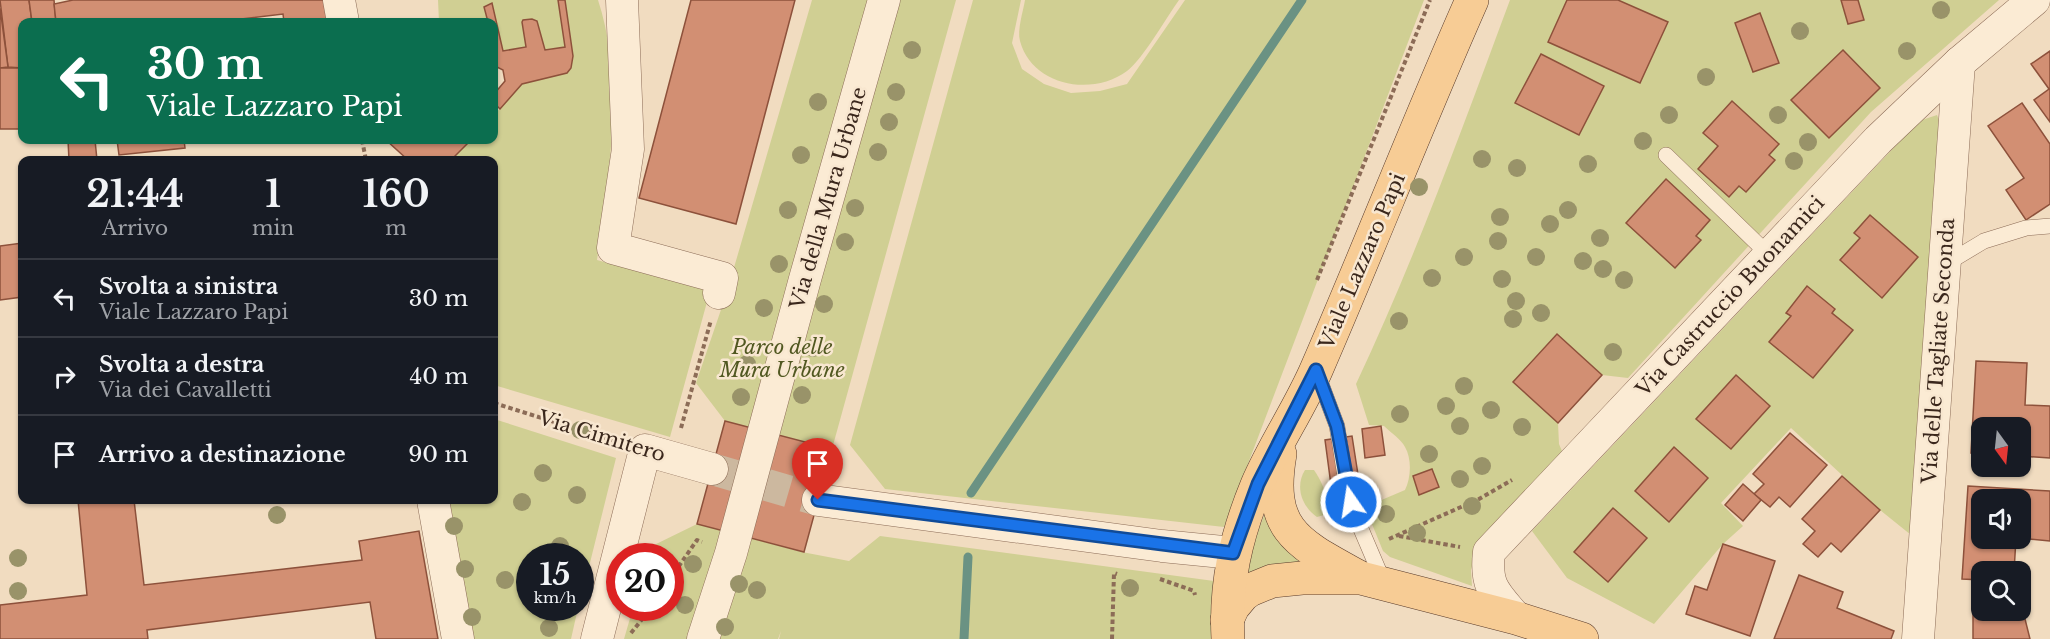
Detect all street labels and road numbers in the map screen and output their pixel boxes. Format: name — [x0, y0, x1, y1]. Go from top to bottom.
street label: Via della Mura Urbane — [784, 84, 871, 313]
street label: Viale Lazzaro Papi — [1314, 169, 1410, 354]
street label: Via Castruccio Buonamici — [1630, 191, 1829, 402]
street label: Via delle Tagliate Seconda — [1917, 216, 1959, 486]
street label: Via Cimitero — [535, 405, 668, 467]

